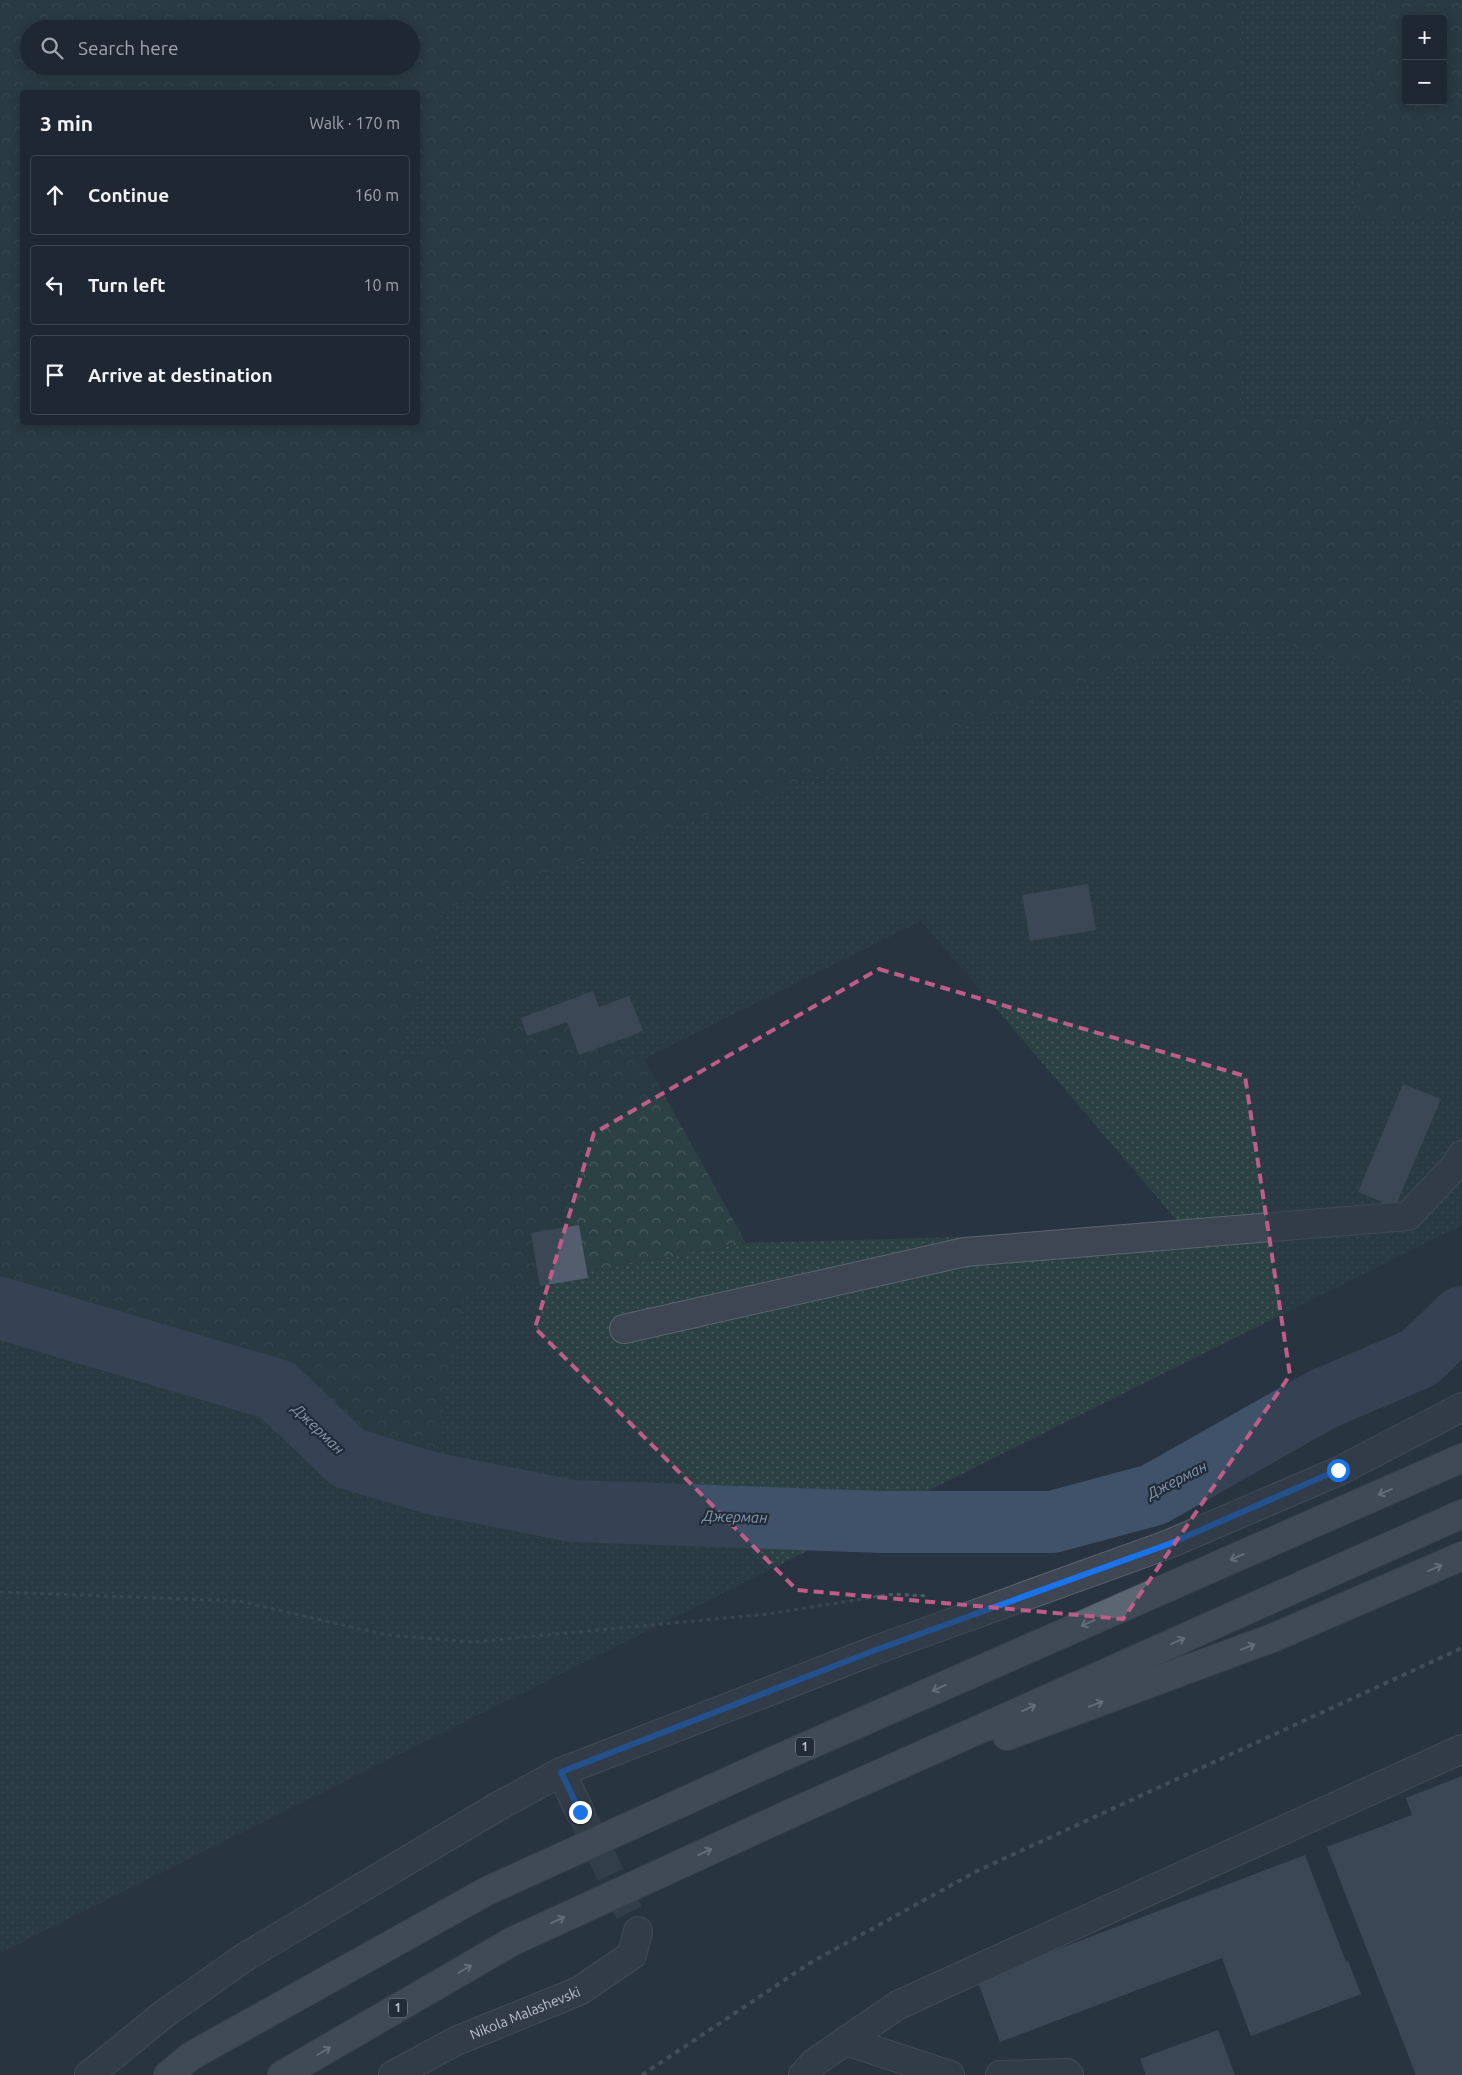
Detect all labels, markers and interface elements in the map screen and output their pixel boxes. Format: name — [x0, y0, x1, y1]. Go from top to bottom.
map controls — [1402, 15, 1447, 105]
button: + — [1402, 15, 1447, 60]
search box — [20, 20, 420, 75]
icon: search — [38, 34, 66, 62]
text: Search here — [78, 37, 178, 59]
button: − — [1402, 60, 1447, 105]
text: 3 min — [40, 111, 93, 135]
text: Walk · 170 m — [309, 114, 400, 132]
icon: ahead — [41, 181, 69, 209]
text: Continue — [88, 184, 169, 206]
text: 160 m — [354, 186, 399, 204]
icon: left — [41, 271, 69, 299]
text: Turn left — [88, 274, 166, 296]
text: 10 m — [363, 276, 399, 294]
icon: arrive — [41, 361, 69, 389]
text: Arrive at destination — [88, 364, 273, 386]
water label: Джерман — [288, 1399, 348, 1458]
water label: Джерман — [1142, 1457, 1210, 1503]
route start — [1327, 1459, 1350, 1482]
one-way arrow — [1378, 1488, 1393, 1498]
water label: Джерман — [700, 1507, 768, 1526]
one-way arrow — [1230, 1553, 1245, 1563]
one-way arrow — [1427, 1563, 1442, 1572]
one-way arrow — [1081, 1618, 1096, 1628]
one-way arrow — [1170, 1636, 1185, 1646]
one-way arrow — [1240, 1642, 1255, 1651]
one-way arrow — [932, 1683, 947, 1693]
one-way arrow — [1088, 1698, 1103, 1708]
one-way arrow — [1021, 1702, 1036, 1712]
road number: 1 — [796, 1738, 814, 1756]
route end — [569, 1801, 592, 1824]
one-way arrow — [697, 1847, 712, 1857]
one-way arrow — [550, 1915, 565, 1925]
one-way arrow — [457, 1964, 472, 1974]
street label: Nikola Malashevski — [467, 1983, 583, 2043]
road number: 1 — [389, 1999, 407, 2018]
one-way arrow — [316, 2045, 331, 2055]

